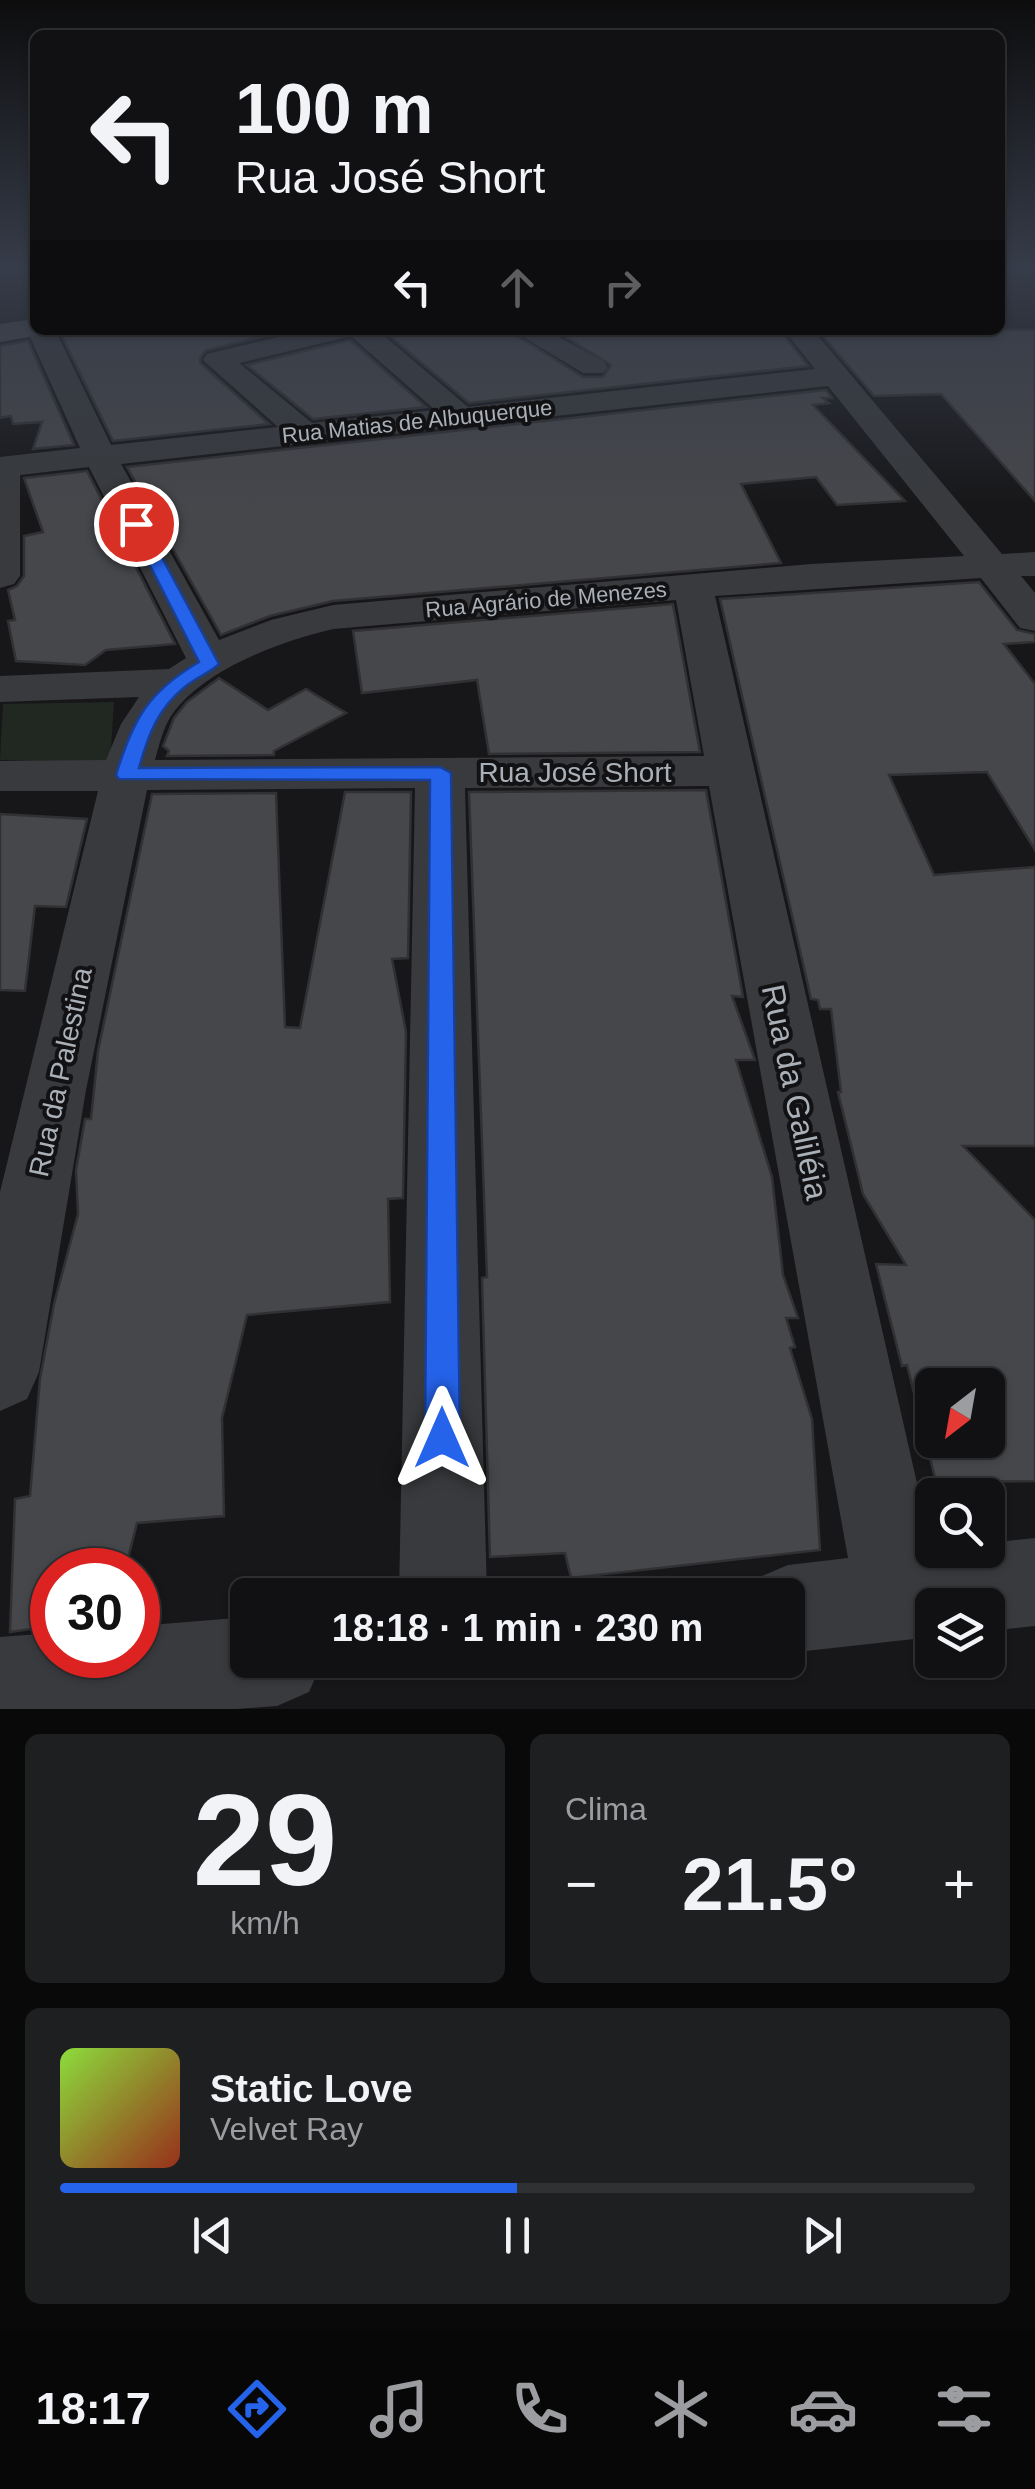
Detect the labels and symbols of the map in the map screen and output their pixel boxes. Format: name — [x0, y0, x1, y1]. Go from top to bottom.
street label: Rua Matias de Albuquerque — [281, 395, 553, 448]
pin — [94, 482, 179, 567]
street label: Rua Agrário de Menezes — [424, 576, 668, 623]
street label: Rua José Short — [479, 757, 672, 788]
street label: Rua da Palestina — [23, 964, 98, 1180]
street label: Rua da Galiléia — [755, 981, 835, 1203]
north arrow — [915, 1368, 1005, 1458]
position arrow — [390, 1386, 494, 1490]
speed limit sign: 30 — [30, 1548, 160, 1678]

